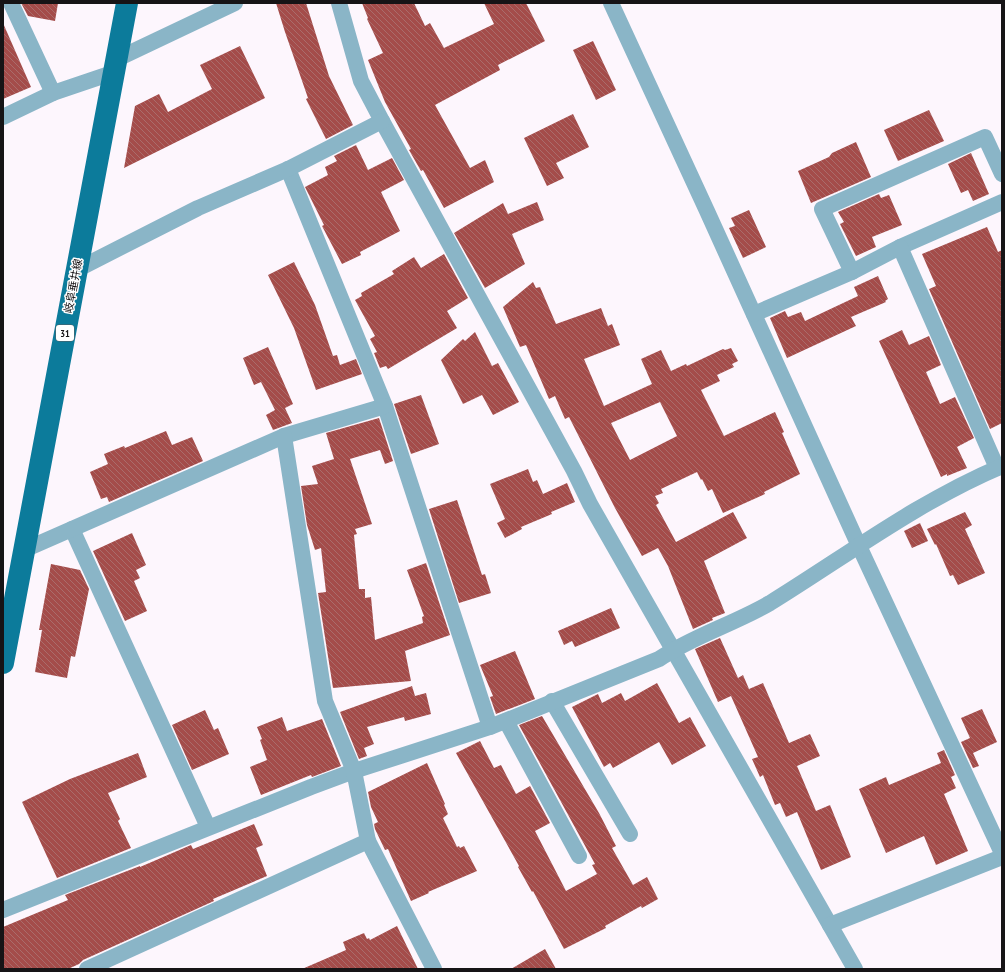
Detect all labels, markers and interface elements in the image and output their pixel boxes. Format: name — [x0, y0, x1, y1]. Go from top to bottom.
street label: 岐阜垂井線 — [61, 258, 85, 314]
road number: 31 — [56, 325, 74, 341]

